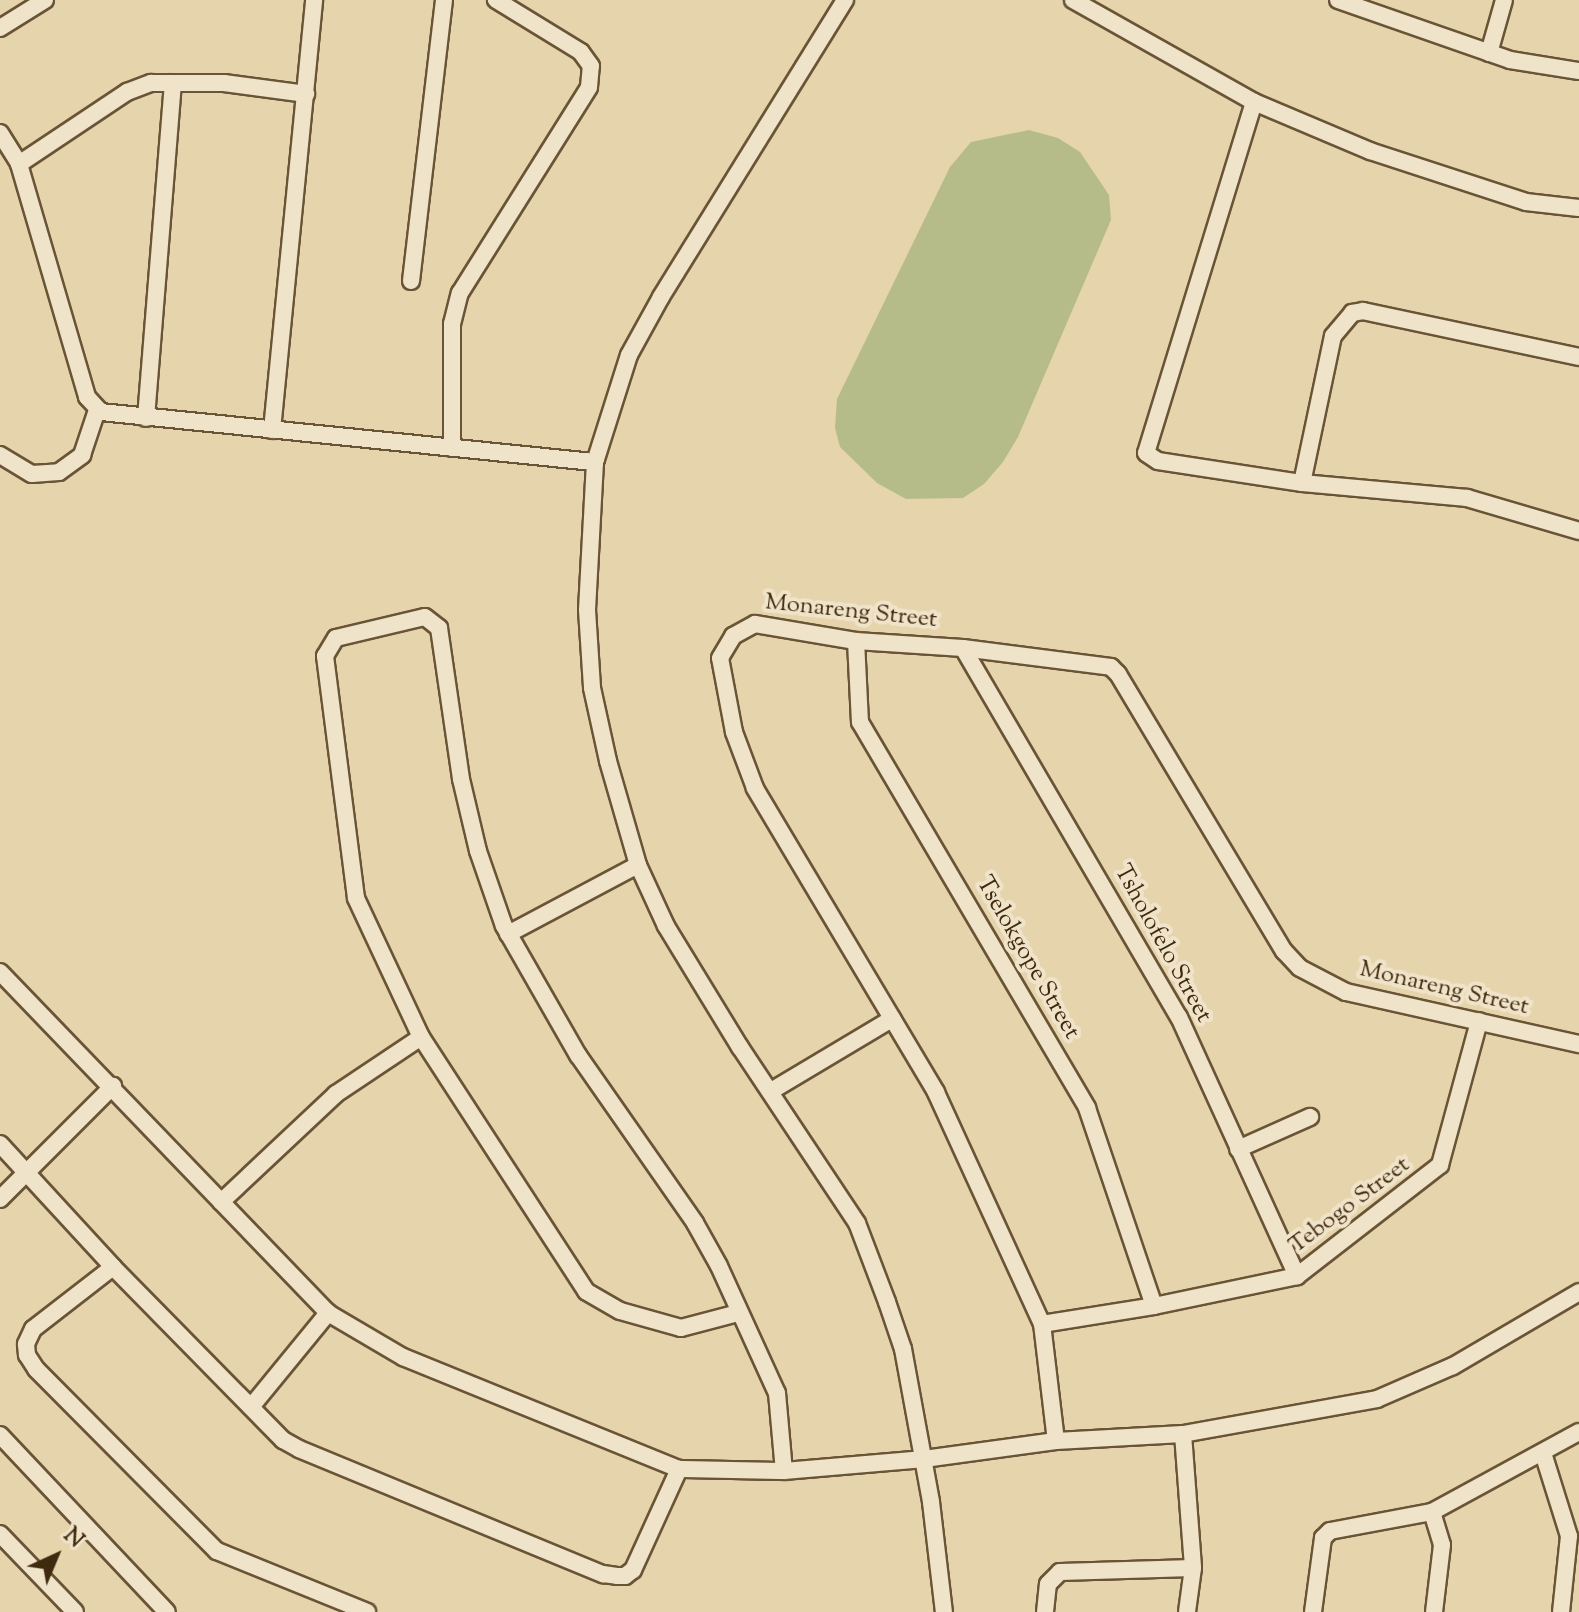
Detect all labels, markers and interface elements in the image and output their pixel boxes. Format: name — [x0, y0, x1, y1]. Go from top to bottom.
street label: Monareng Street — [764, 589, 938, 635]
street label: Tsholofelo Street — [1107, 860, 1217, 1028]
street label: Tselokgope Street — [969, 871, 1085, 1045]
street label: Monareng Street — [1357, 956, 1531, 1022]
street label: Tebogo Street — [1284, 1151, 1416, 1261]
north arrow — [16, 1516, 96, 1596]
text: N — [55, 1521, 90, 1556]

